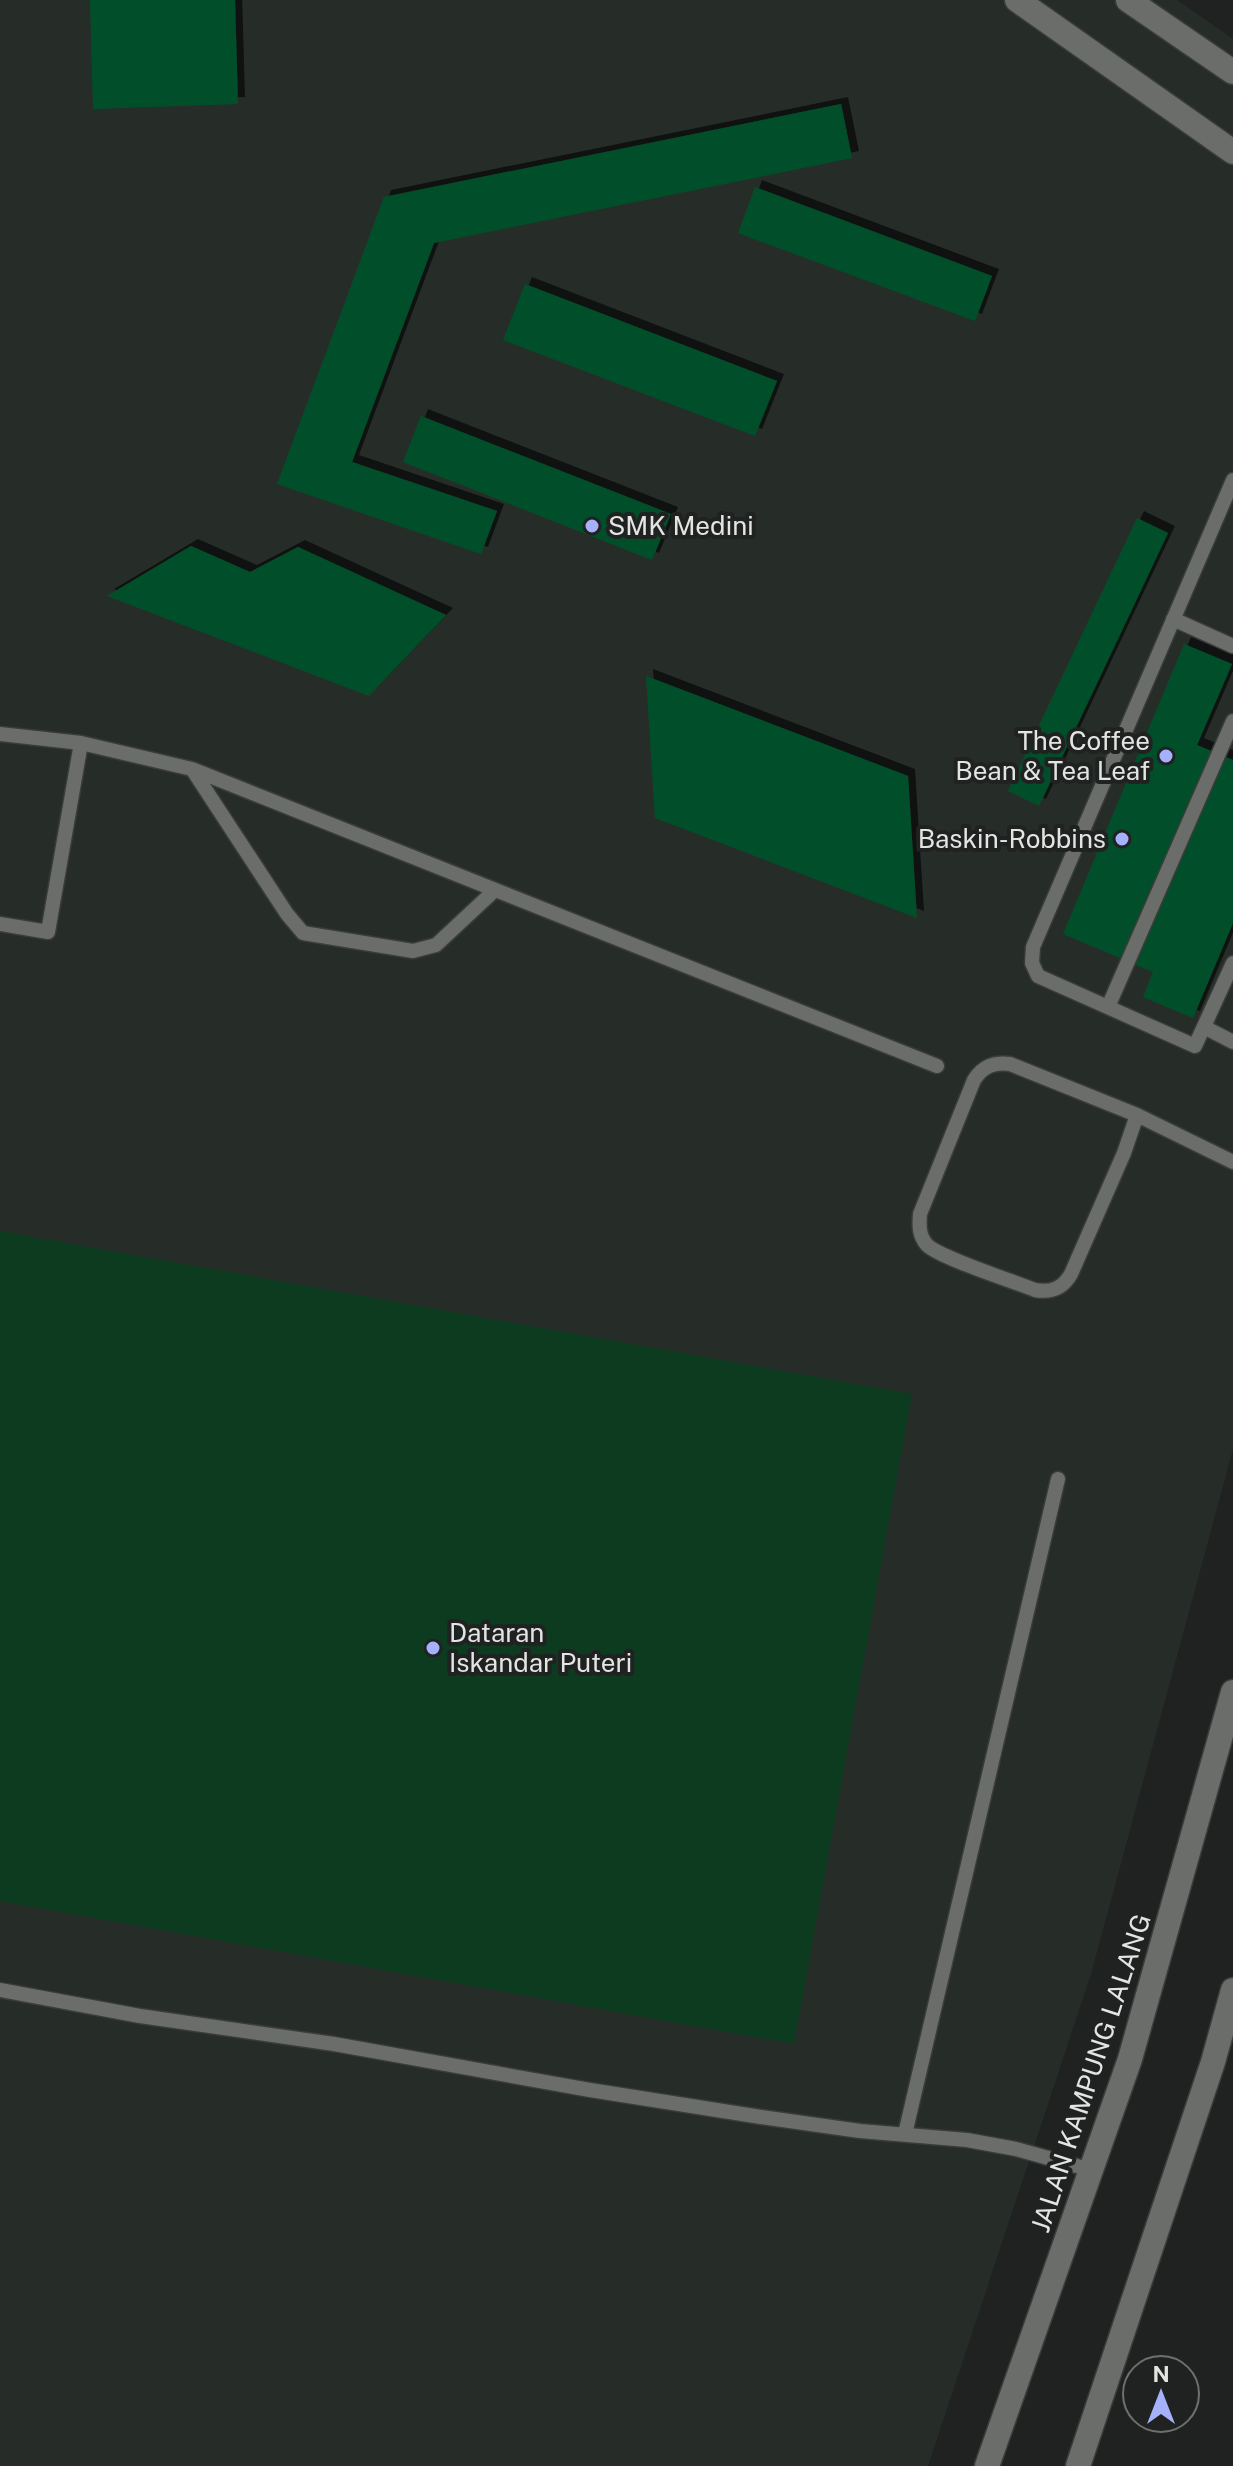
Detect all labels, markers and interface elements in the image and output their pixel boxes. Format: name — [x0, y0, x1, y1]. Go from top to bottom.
place label: SMK Medini — [608, 510, 754, 541]
marker: SMK Medini — [583, 517, 601, 535]
place label: The Coffee Bean & Tea Leaf — [955, 725, 1150, 786]
marker: The Coffee Bean & Tea Leaf — [1157, 747, 1175, 765]
place label: Baskin-Robbins — [918, 823, 1106, 854]
marker: Baskin-Robbins — [1113, 830, 1131, 848]
place label: Dataran Iskandar Puteri — [449, 1617, 632, 1678]
marker: Dataran Iskandar Puteri — [424, 1639, 442, 1657]
street label: JALAN KAMPUNG LALANG — [1024, 1910, 1157, 2236]
north arrow — [1121, 2354, 1201, 2434]
text: N — [1152, 2361, 1170, 2387]

